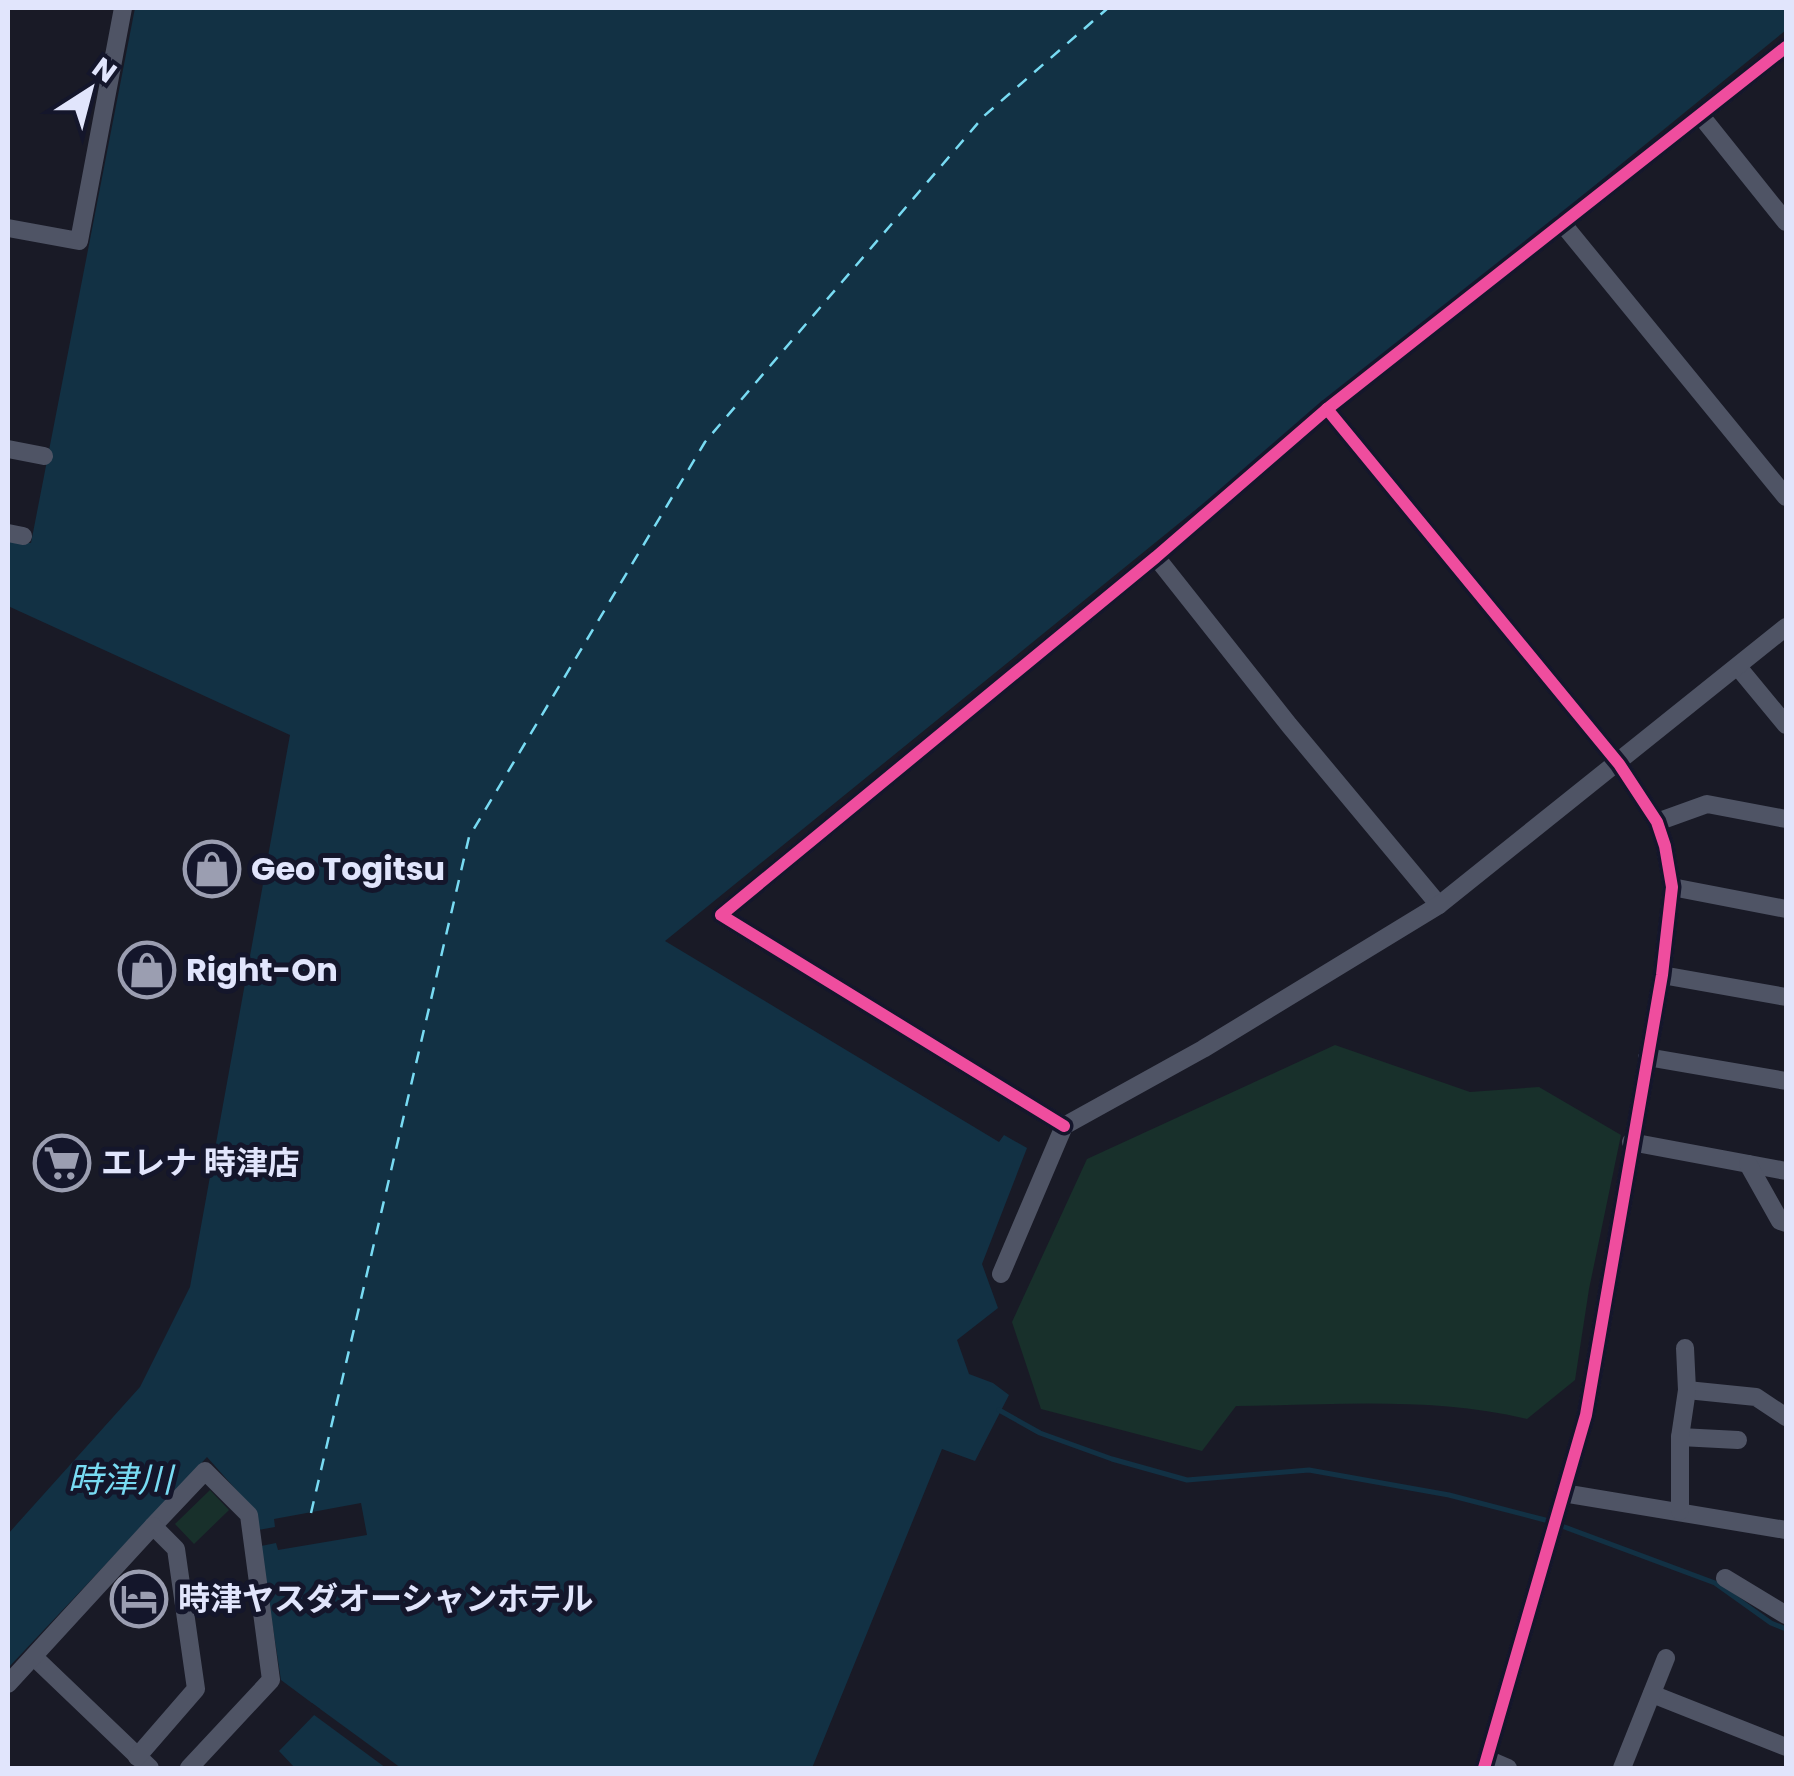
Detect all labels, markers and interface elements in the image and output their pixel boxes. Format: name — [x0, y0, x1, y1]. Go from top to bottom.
north arrow — [40, 40, 140, 140]
text: N — [84, 48, 124, 92]
shop icon: Geo Togitsu — [182, 839, 242, 899]
place label: Geo Togitsu — [251, 846, 445, 891]
shop icon: Right-On — [117, 940, 177, 1000]
place label: Right-On — [186, 947, 338, 992]
supermarket icon: エレナ 時津店 — [32, 1133, 92, 1193]
place label: エレナ 時津店 — [101, 1140, 300, 1185]
water label: 時津川 — [67, 1455, 176, 1504]
hotel icon: 時津ヤスダオーシャンホテル — [109, 1569, 169, 1629]
place label: 時津ヤスダオーシャンホテル — [178, 1576, 593, 1621]

